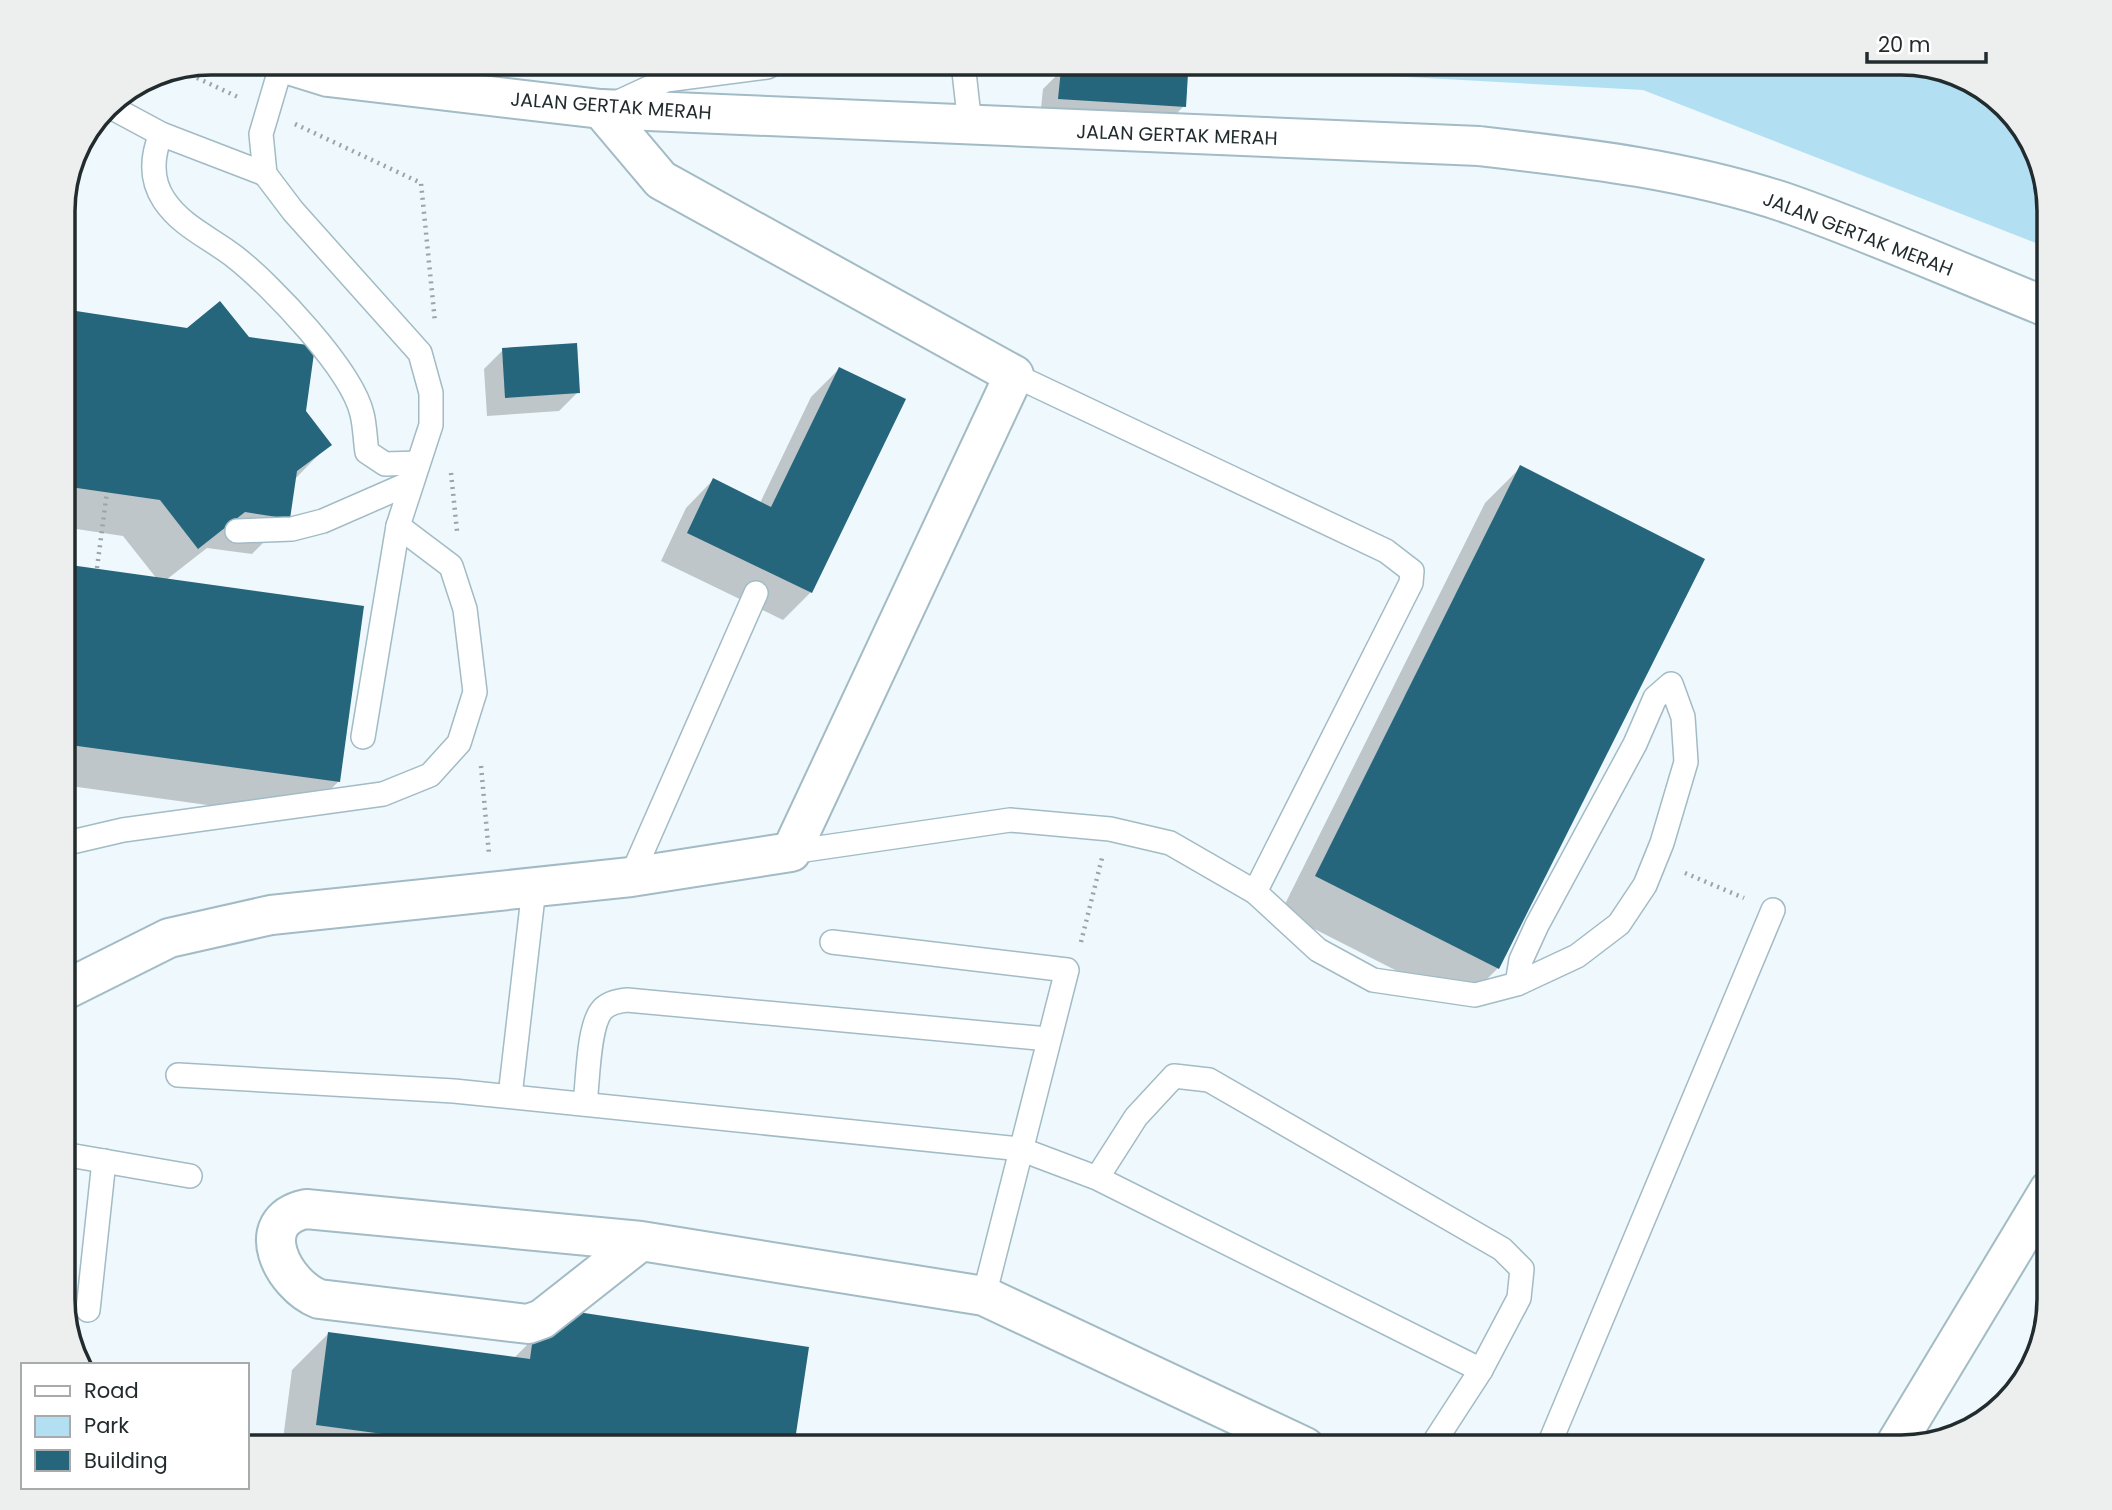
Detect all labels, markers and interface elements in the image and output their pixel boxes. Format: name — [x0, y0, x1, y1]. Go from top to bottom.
scale bar — [1867, 21, 1986, 65]
text: 20 m — [1878, 30, 1931, 59]
street label: JALAN GERTAK MERAH — [510, 86, 712, 126]
street label: JALAN GERTAK MERAH — [1076, 118, 1278, 152]
street label: JALAN GERTAK MERAH — [1759, 185, 1957, 283]
legend — [21, 1363, 248, 1489]
text: Road — [84, 1376, 139, 1405]
text: Park — [84, 1411, 129, 1440]
text: Building — [84, 1446, 168, 1475]

